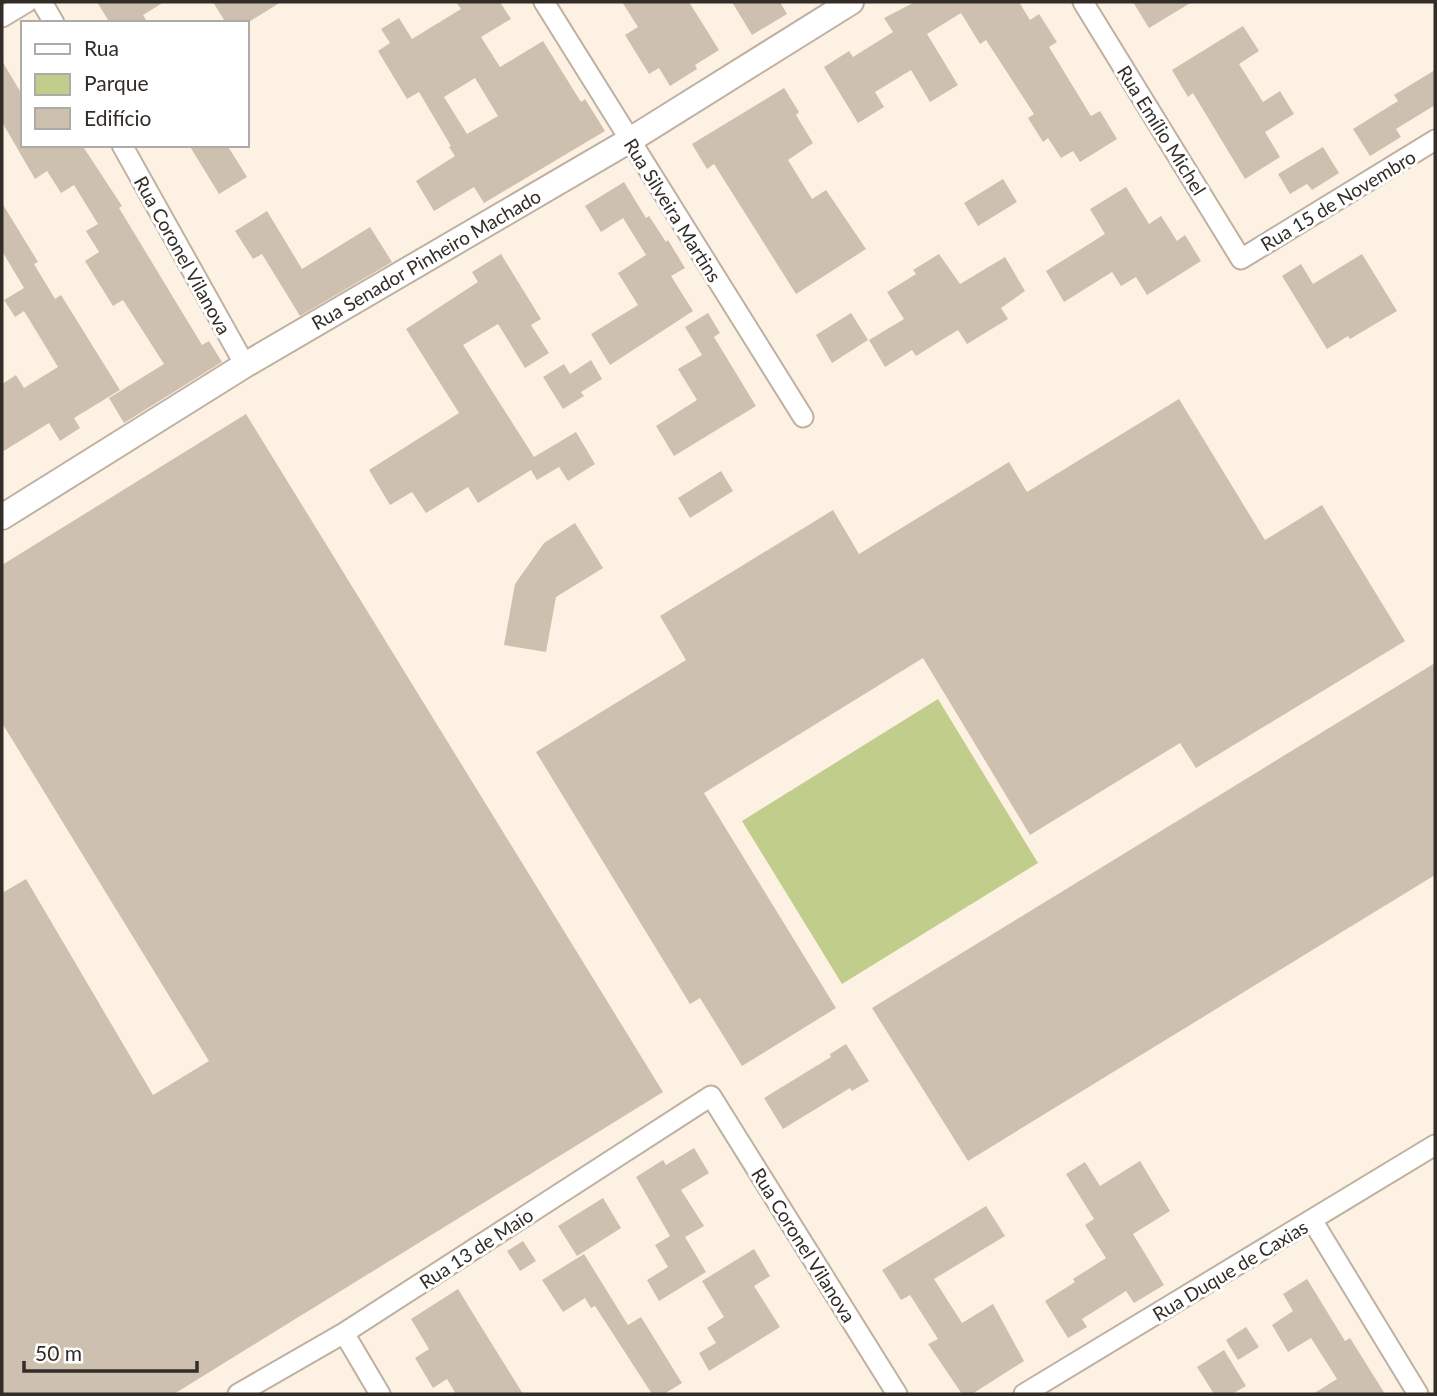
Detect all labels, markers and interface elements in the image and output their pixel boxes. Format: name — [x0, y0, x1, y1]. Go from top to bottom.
legend — [21, 21, 248, 147]
text: Rua — [84, 35, 119, 60]
street label: Rua Emílio Michel — [1113, 61, 1211, 199]
text: Parque — [84, 70, 149, 95]
text: Edifício — [84, 105, 152, 130]
street label: Rua Silveira Martins — [619, 134, 727, 286]
street label: Rua 15 de Novembro — [1256, 145, 1420, 255]
street label: Rua Coronel Vilanova — [130, 172, 236, 338]
street label: Rua Senador Pinheiro Machado — [307, 184, 545, 334]
street label: Rua Coronel Vilanova — [747, 1164, 861, 1326]
street label: Rua 13 de Maio — [415, 1203, 537, 1293]
street label: Rua Duque de Caxias — [1148, 1215, 1312, 1325]
scale bar — [24, 1330, 198, 1374]
text: 50 m — [35, 1340, 82, 1365]

